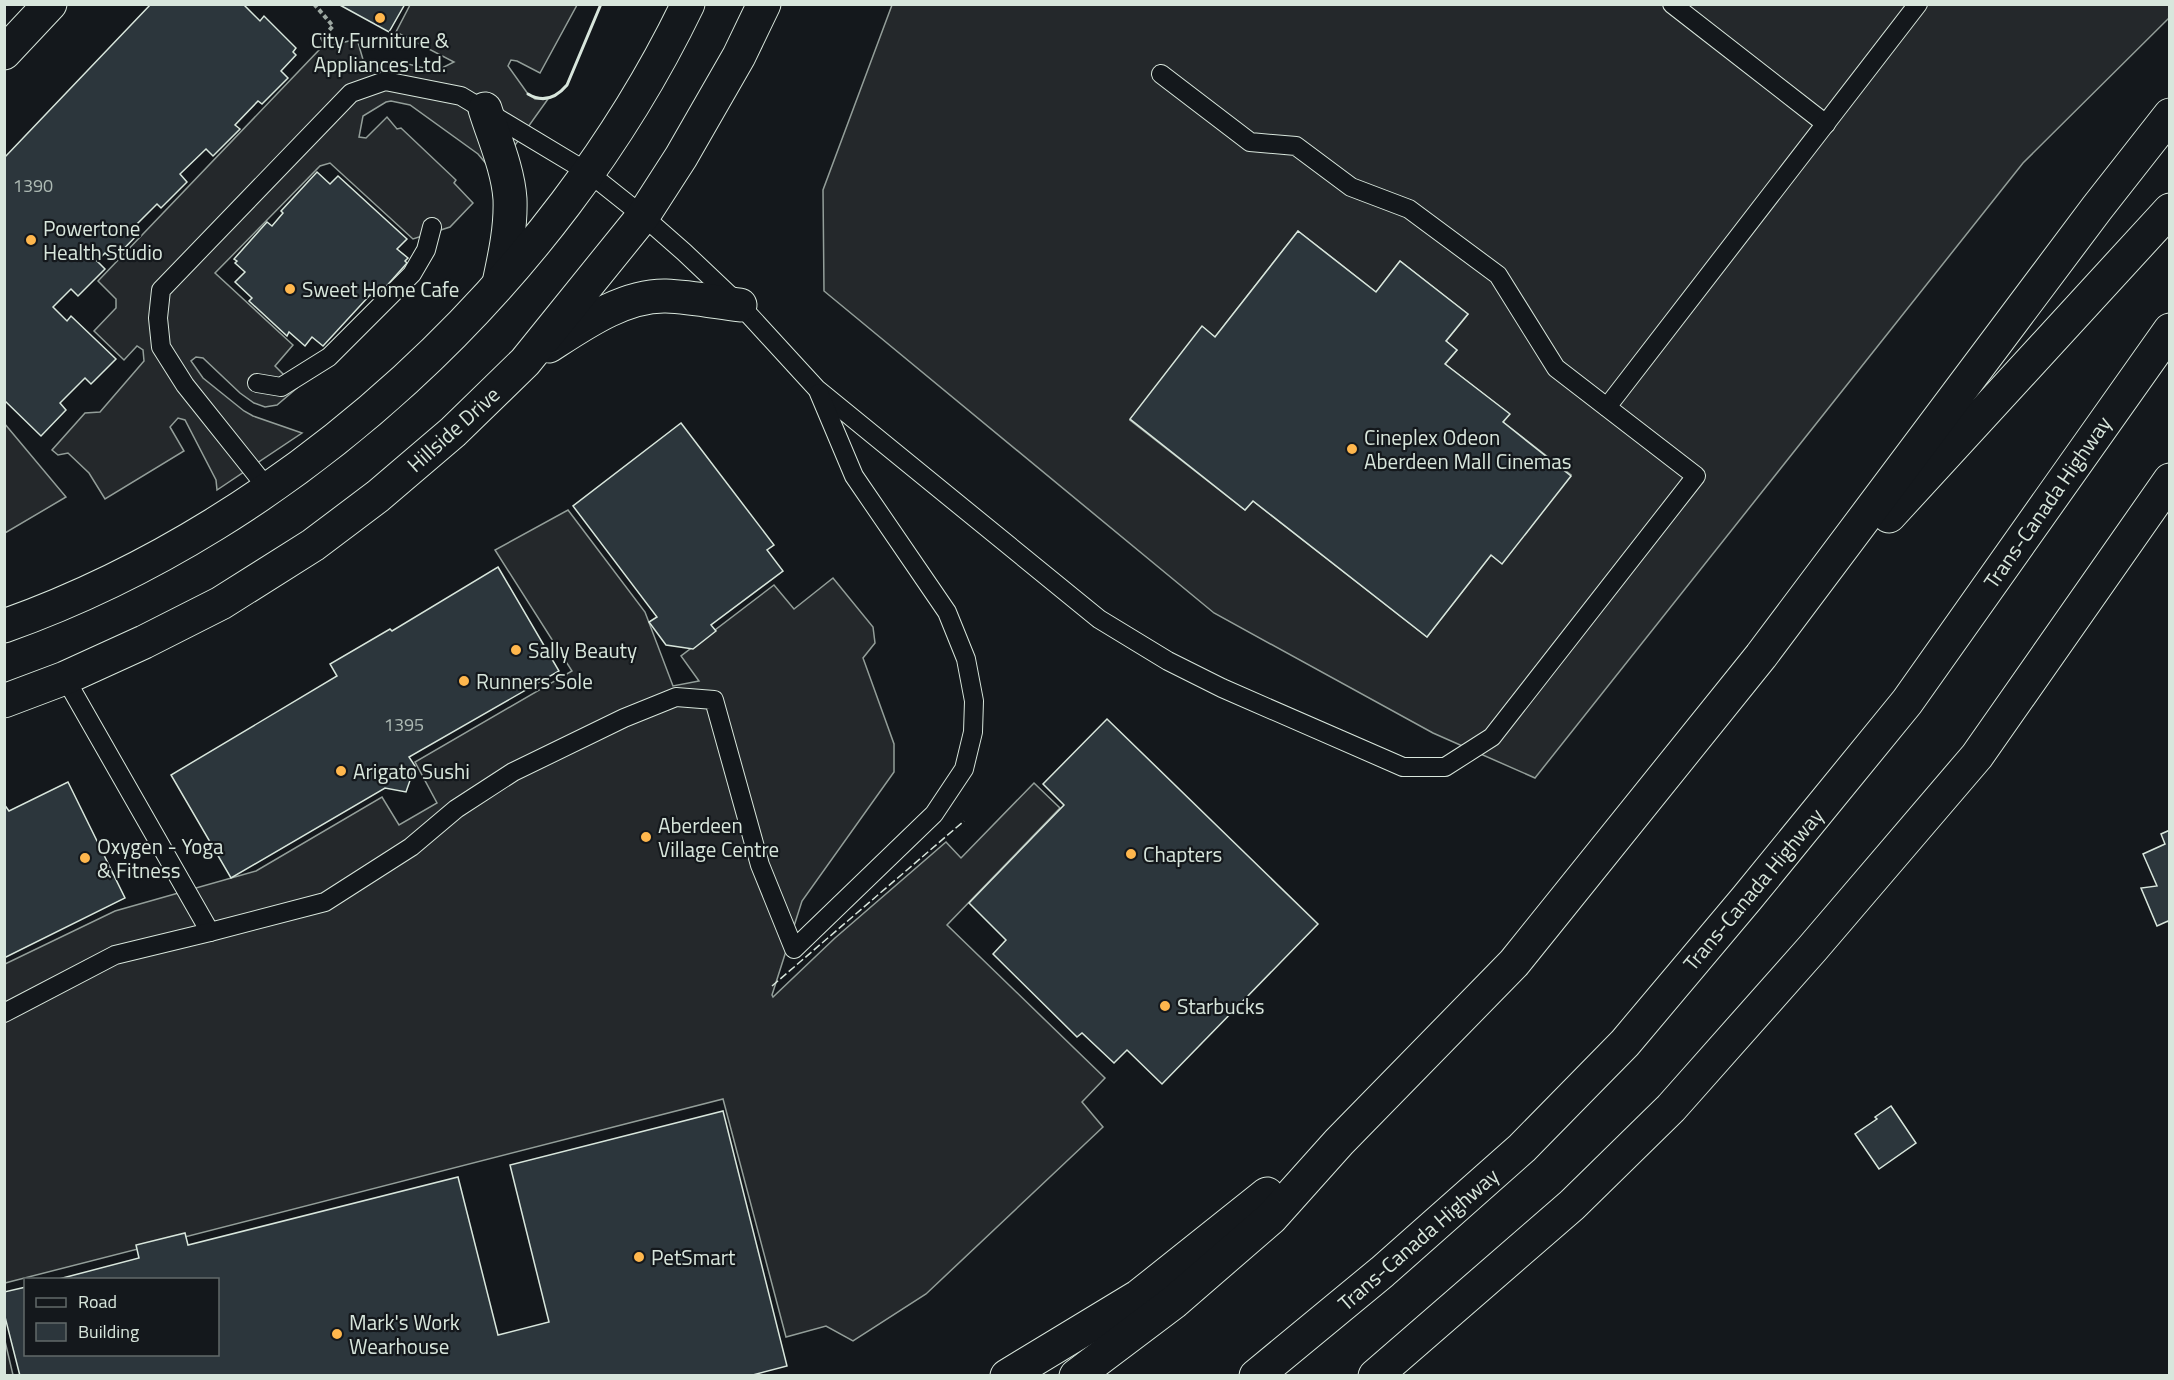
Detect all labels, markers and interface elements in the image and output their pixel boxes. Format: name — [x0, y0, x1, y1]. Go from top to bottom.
marker: City Furniture & Appliances Ltd. — [373, 11, 387, 25]
place label: City Furniture & Appliances Ltd. — [311, 24, 450, 80]
house number: 1390 — [13, 172, 53, 199]
place label: Powertone Health Studio — [43, 212, 163, 268]
marker: Powertone Health Studio — [24, 233, 38, 247]
place label: Sweet Home Cafe — [302, 273, 459, 305]
marker: Sweet Home Cafe — [283, 282, 297, 296]
street label: Hillside Drive — [400, 379, 506, 479]
street label: Trans-Canada Highway — [1975, 409, 2119, 595]
place label: Cineplex Odeon Aberdeen Mall Cinemas — [1364, 421, 1572, 477]
marker: Cineplex Odeon Aberdeen Mall Cinemas — [1345, 442, 1359, 456]
place label: Sally Beauty — [528, 634, 637, 666]
marker: Sally Beauty — [509, 643, 523, 657]
place label: Runners Sole — [476, 665, 593, 697]
marker: Runners Sole — [457, 674, 471, 688]
house number: 1395 — [384, 711, 424, 738]
place label: Arigato Sushi — [353, 755, 470, 787]
marker: Arigato Sushi — [334, 764, 348, 778]
street label: Trans-Canada Highway — [1675, 800, 1831, 978]
place label: Aberdeen Village Centre — [658, 809, 779, 865]
place label: Oxygen - Yoga & Fitness — [97, 830, 224, 886]
marker: Aberdeen Village Centre — [639, 830, 653, 844]
place label: Chapters — [1143, 838, 1222, 870]
marker: Chapters — [1124, 847, 1138, 861]
marker: Oxygen - Yoga & Fitness — [78, 851, 92, 865]
place label: Starbucks — [1177, 990, 1265, 1022]
marker: Starbucks — [1158, 999, 1172, 1013]
street label: Trans-Canada Highway — [1330, 1160, 1506, 1318]
place label: PetSmart — [651, 1241, 736, 1273]
marker: PetSmart — [632, 1250, 646, 1264]
legend — [24, 1278, 219, 1356]
text: Road — [78, 1288, 117, 1315]
place label: Mark's Work Wearhouse — [349, 1306, 460, 1362]
text: Building — [78, 1318, 139, 1345]
marker: Mark's Work Wearhouse — [330, 1327, 344, 1341]

